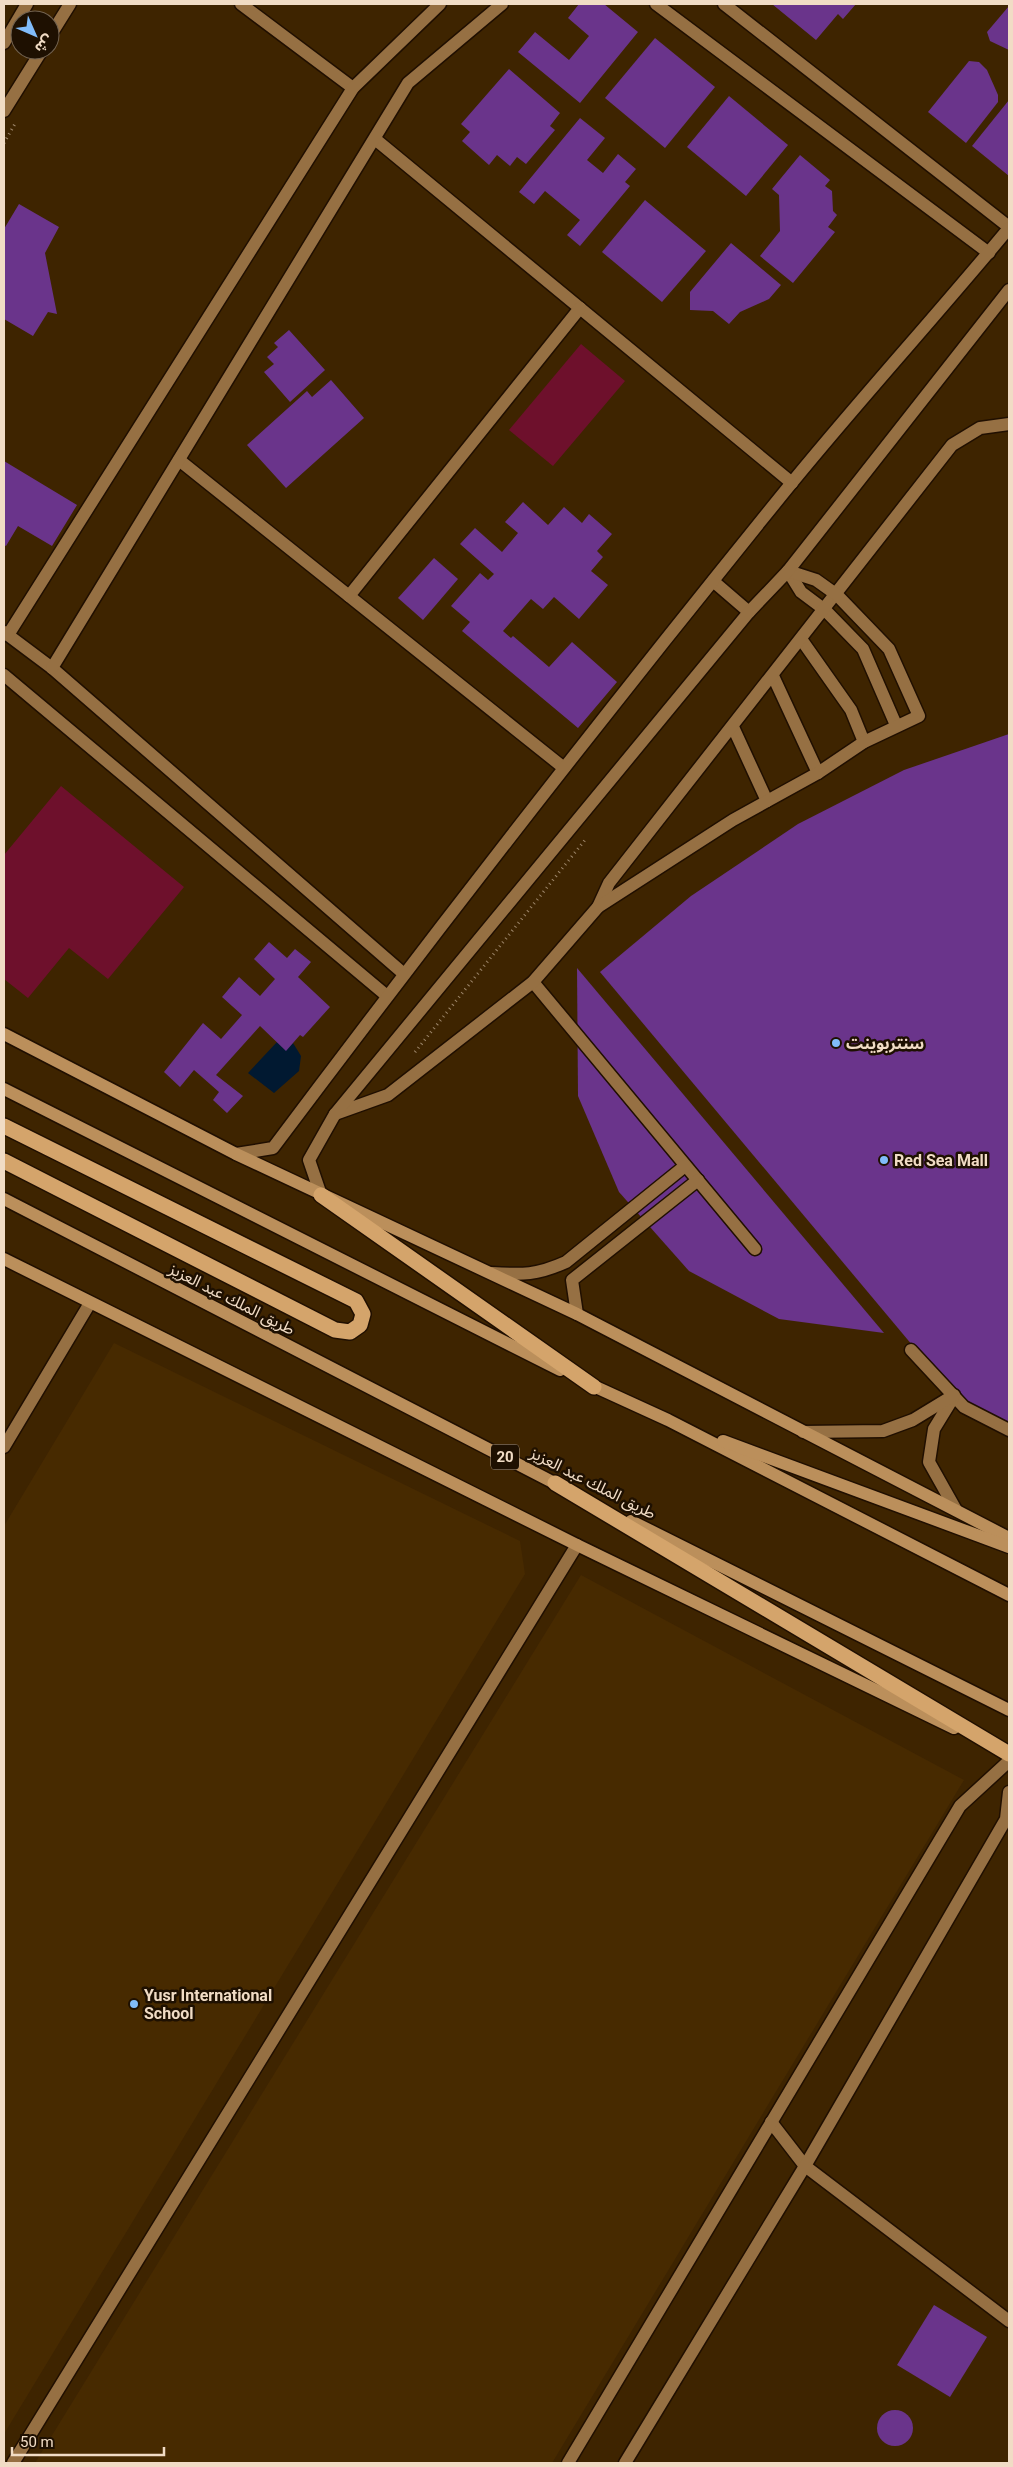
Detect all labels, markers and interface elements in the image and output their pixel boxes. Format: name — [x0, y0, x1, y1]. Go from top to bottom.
north arrow — [10, 10, 60, 60]
text: ش — [32, 32, 57, 57]
place label: سنتربوينت — [846, 1034, 924, 1053]
marker: سنتربوينت — [830, 1037, 842, 1049]
place label: Red Sea Mall — [894, 1151, 988, 1170]
marker: Red Sea Mall — [878, 1154, 890, 1166]
street label: طريق الملك عبد العزيز — [165, 1259, 298, 1340]
street label: طريق الملك عبد العزيز — [526, 1443, 659, 1524]
road number: 20 — [491, 1444, 519, 1470]
place label: Yusr International School — [144, 1986, 272, 2023]
marker: Yusr International School — [128, 1998, 140, 2010]
scale bar — [12, 2424, 165, 2456]
text: 50 m — [20, 2433, 54, 2451]

